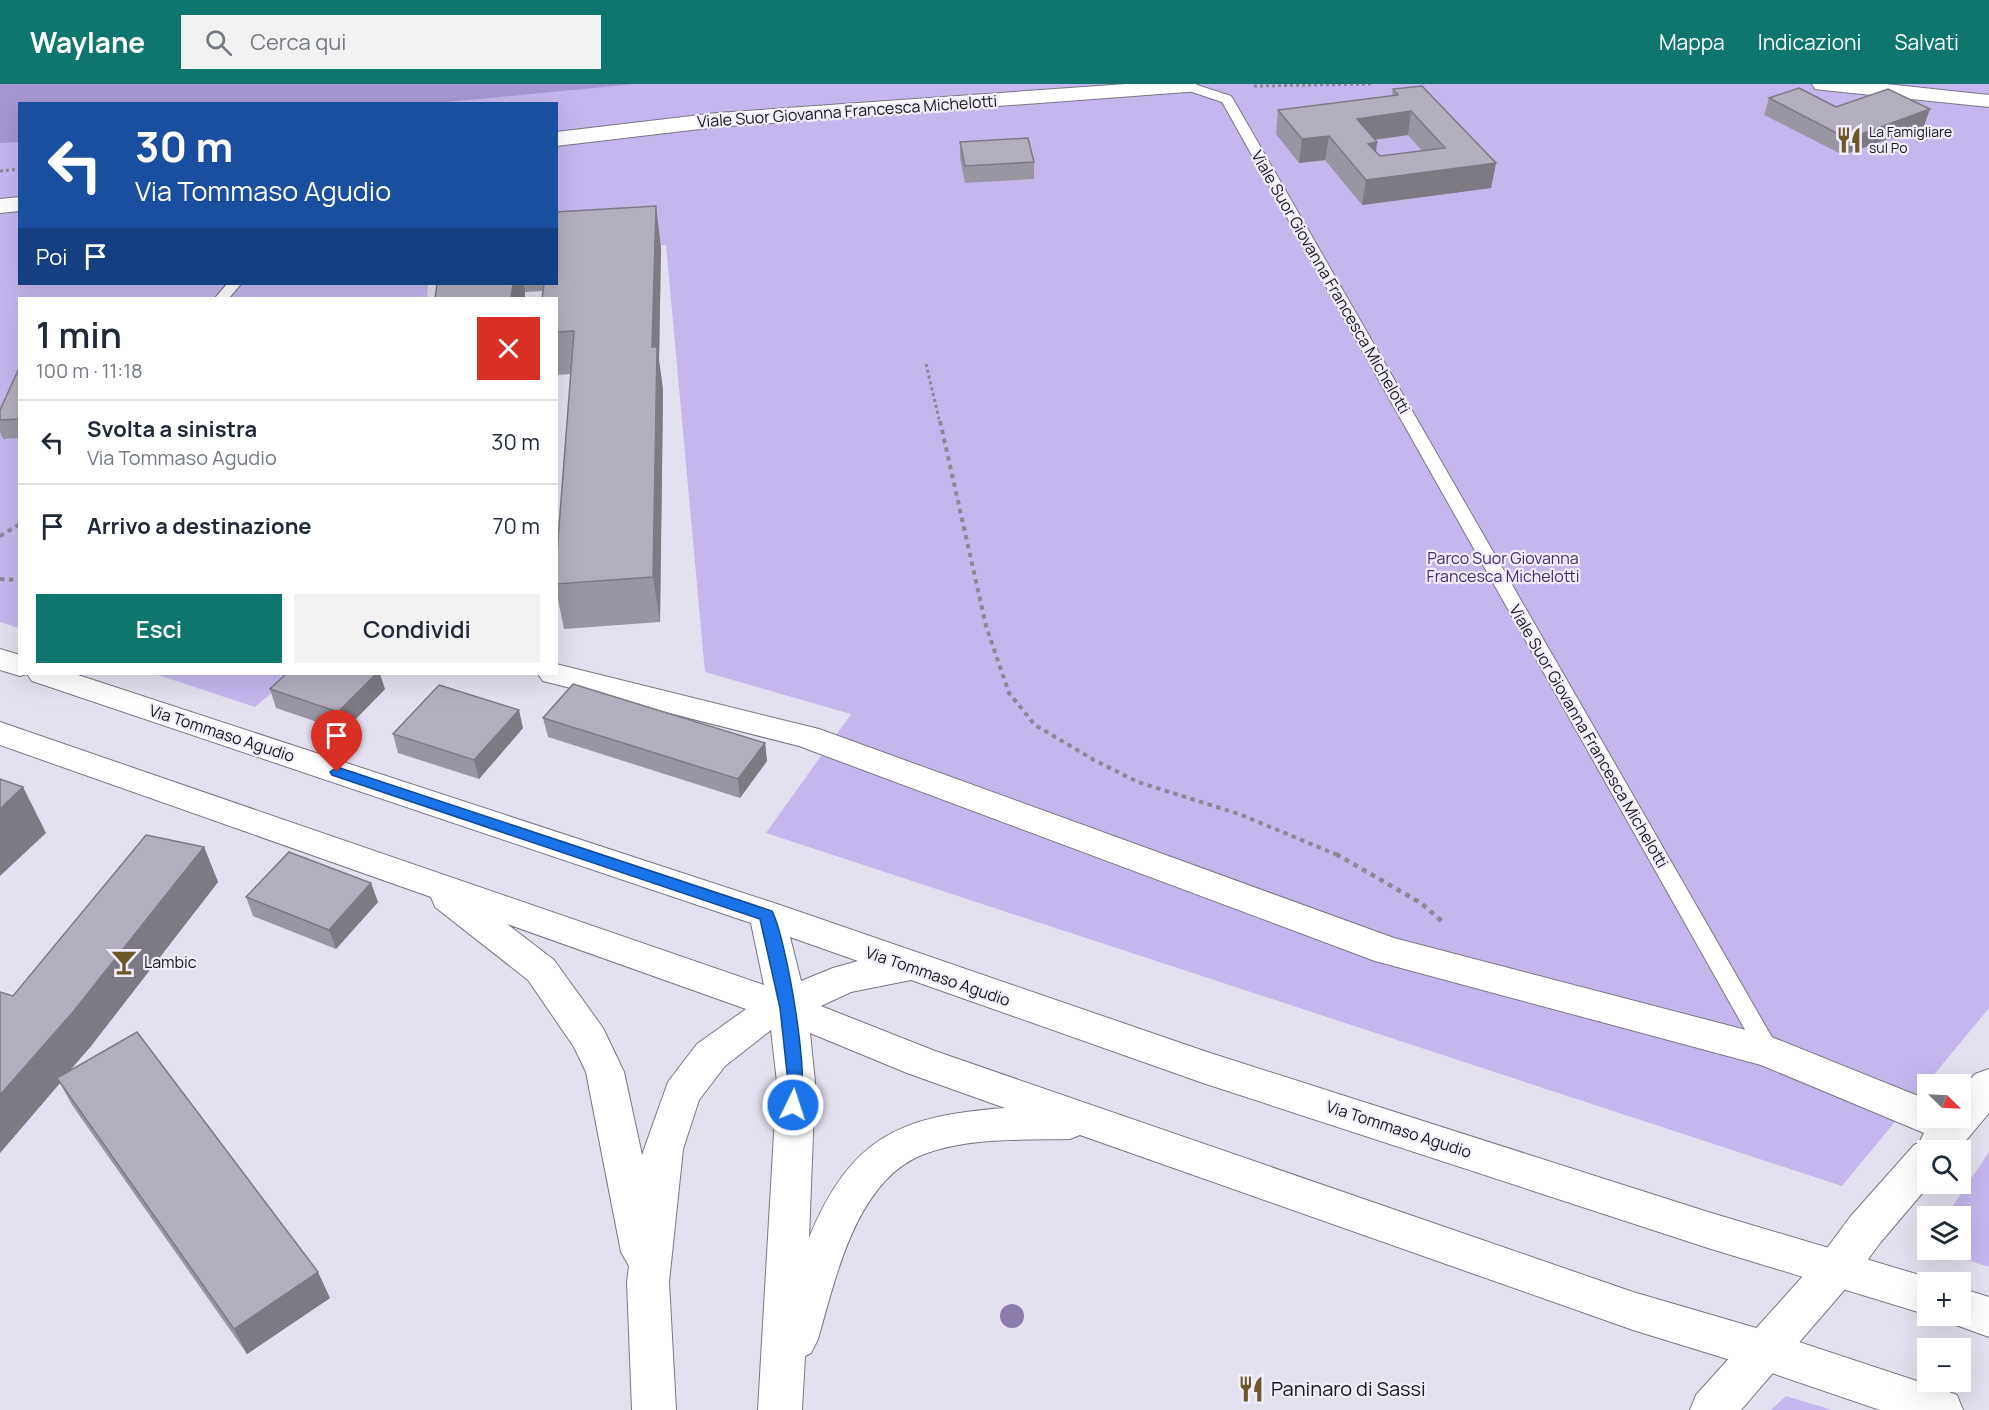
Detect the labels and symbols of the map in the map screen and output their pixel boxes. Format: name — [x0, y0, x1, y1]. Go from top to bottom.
street label: Viale Suor Giovanna Francesca Michelotti — [696, 90, 998, 132]
place label: La Famigliare sul Po — [1869, 122, 1952, 157]
restaurant icon: La Famigliare sul Po — [1834, 125, 1864, 155]
street label: Viale Suor Giovanna Francesca Michelotti — [1246, 146, 1416, 418]
park label: Parco Suor Giovanna Francesca Michelotti — [1427, 547, 1579, 587]
street label: Viale Suor Giovanna Francesca Michelotti — [1504, 600, 1674, 872]
street label: Via Tommaso Agudio — [146, 699, 298, 767]
pin — [311, 710, 362, 772]
street label: Via Tommaso Agudio — [863, 941, 1013, 1011]
bar icon: Lambic — [109, 947, 139, 977]
place label: Lambic — [144, 951, 197, 973]
position arrow — [761, 1073, 825, 1137]
north arrow — [1917, 1074, 1971, 1128]
street label: Via Tommaso Agudio — [1323, 1095, 1475, 1163]
restaurant icon: Paninaro di Sassi — [1236, 1374, 1266, 1404]
place label: Paninaro di Sassi — [1271, 1375, 1426, 1402]

